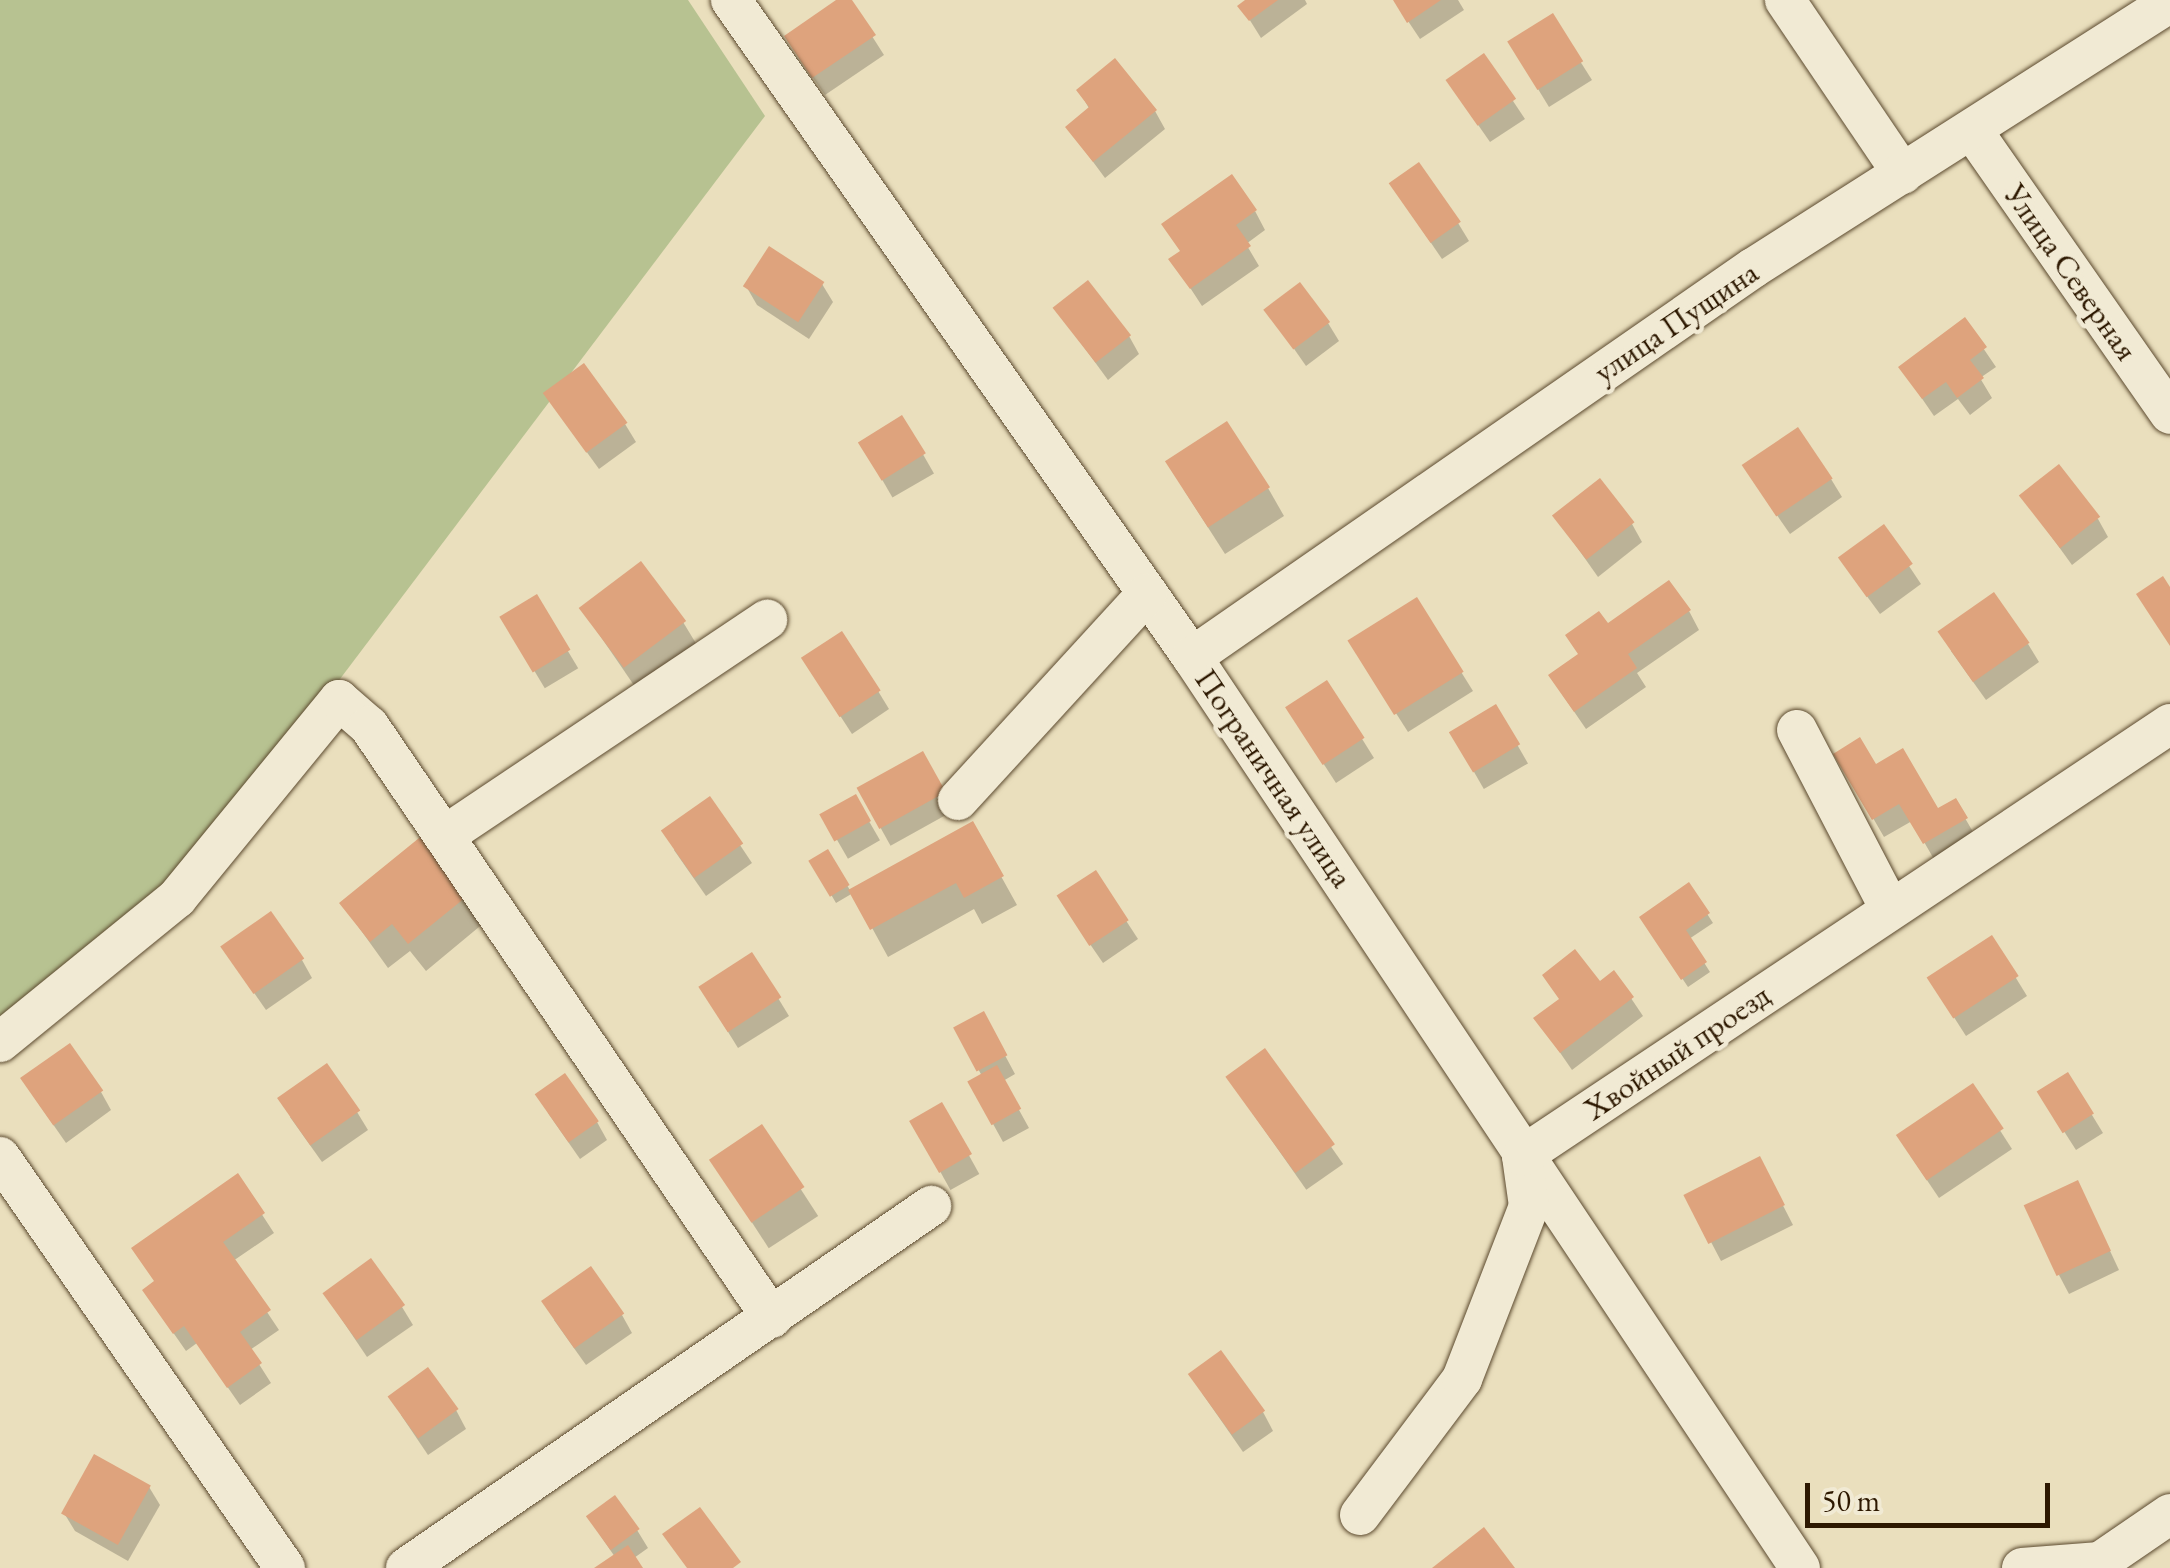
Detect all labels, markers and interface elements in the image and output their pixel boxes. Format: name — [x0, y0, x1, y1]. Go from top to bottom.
street label: Улица Северная — [1996, 176, 2146, 368]
street label: улица Пущина — [1586, 253, 1766, 391]
street label: Пограничная улица — [1187, 661, 1361, 895]
street label: Хвойный проезд — [1577, 976, 1777, 1128]
scale bar — [1810, 1463, 2055, 1525]
text: 50 m — [1822, 1481, 1880, 1520]

